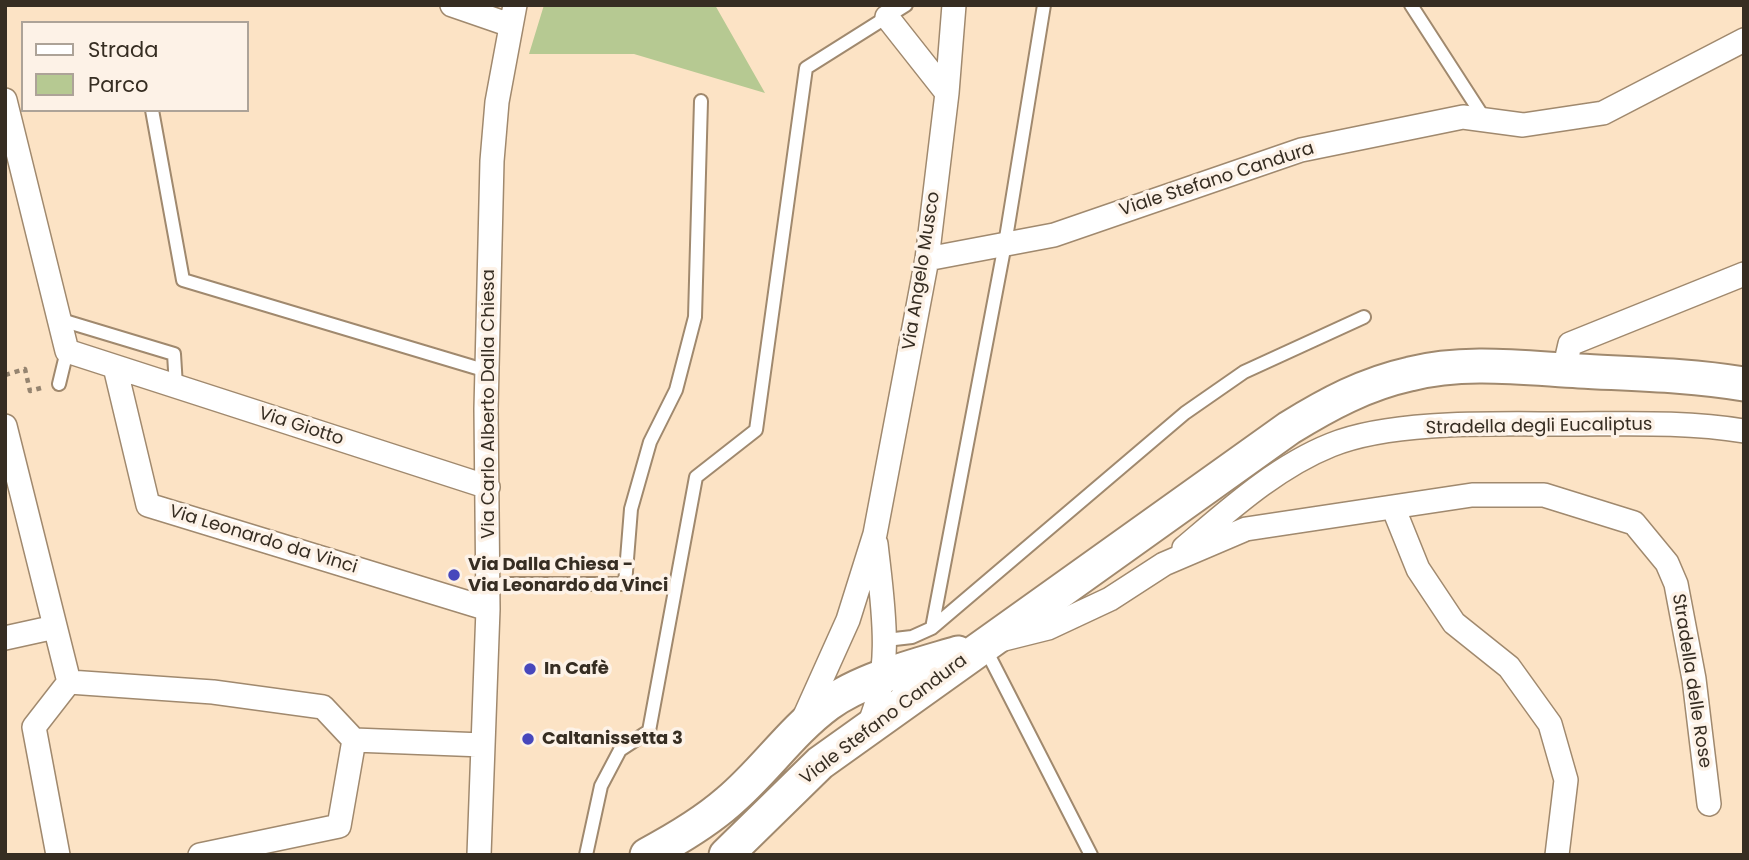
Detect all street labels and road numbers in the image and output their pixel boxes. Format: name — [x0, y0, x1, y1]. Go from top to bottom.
street label: Viale Stefano Candura — [1117, 138, 1317, 222]
street label: Via Angelo Musco — [899, 190, 945, 352]
street label: Via Carlo Alberto Dalla Chiesa — [478, 269, 500, 539]
street label: Via Giotto — [256, 403, 346, 451]
street label: Stradella degli Eucaliptus — [1426, 414, 1652, 440]
street label: Via Leonardo da Vinci — [166, 501, 360, 579]
street label: Stradella delle Rose — [1667, 592, 1715, 770]
street label: Viale Stefano Candura — [796, 650, 972, 790]

